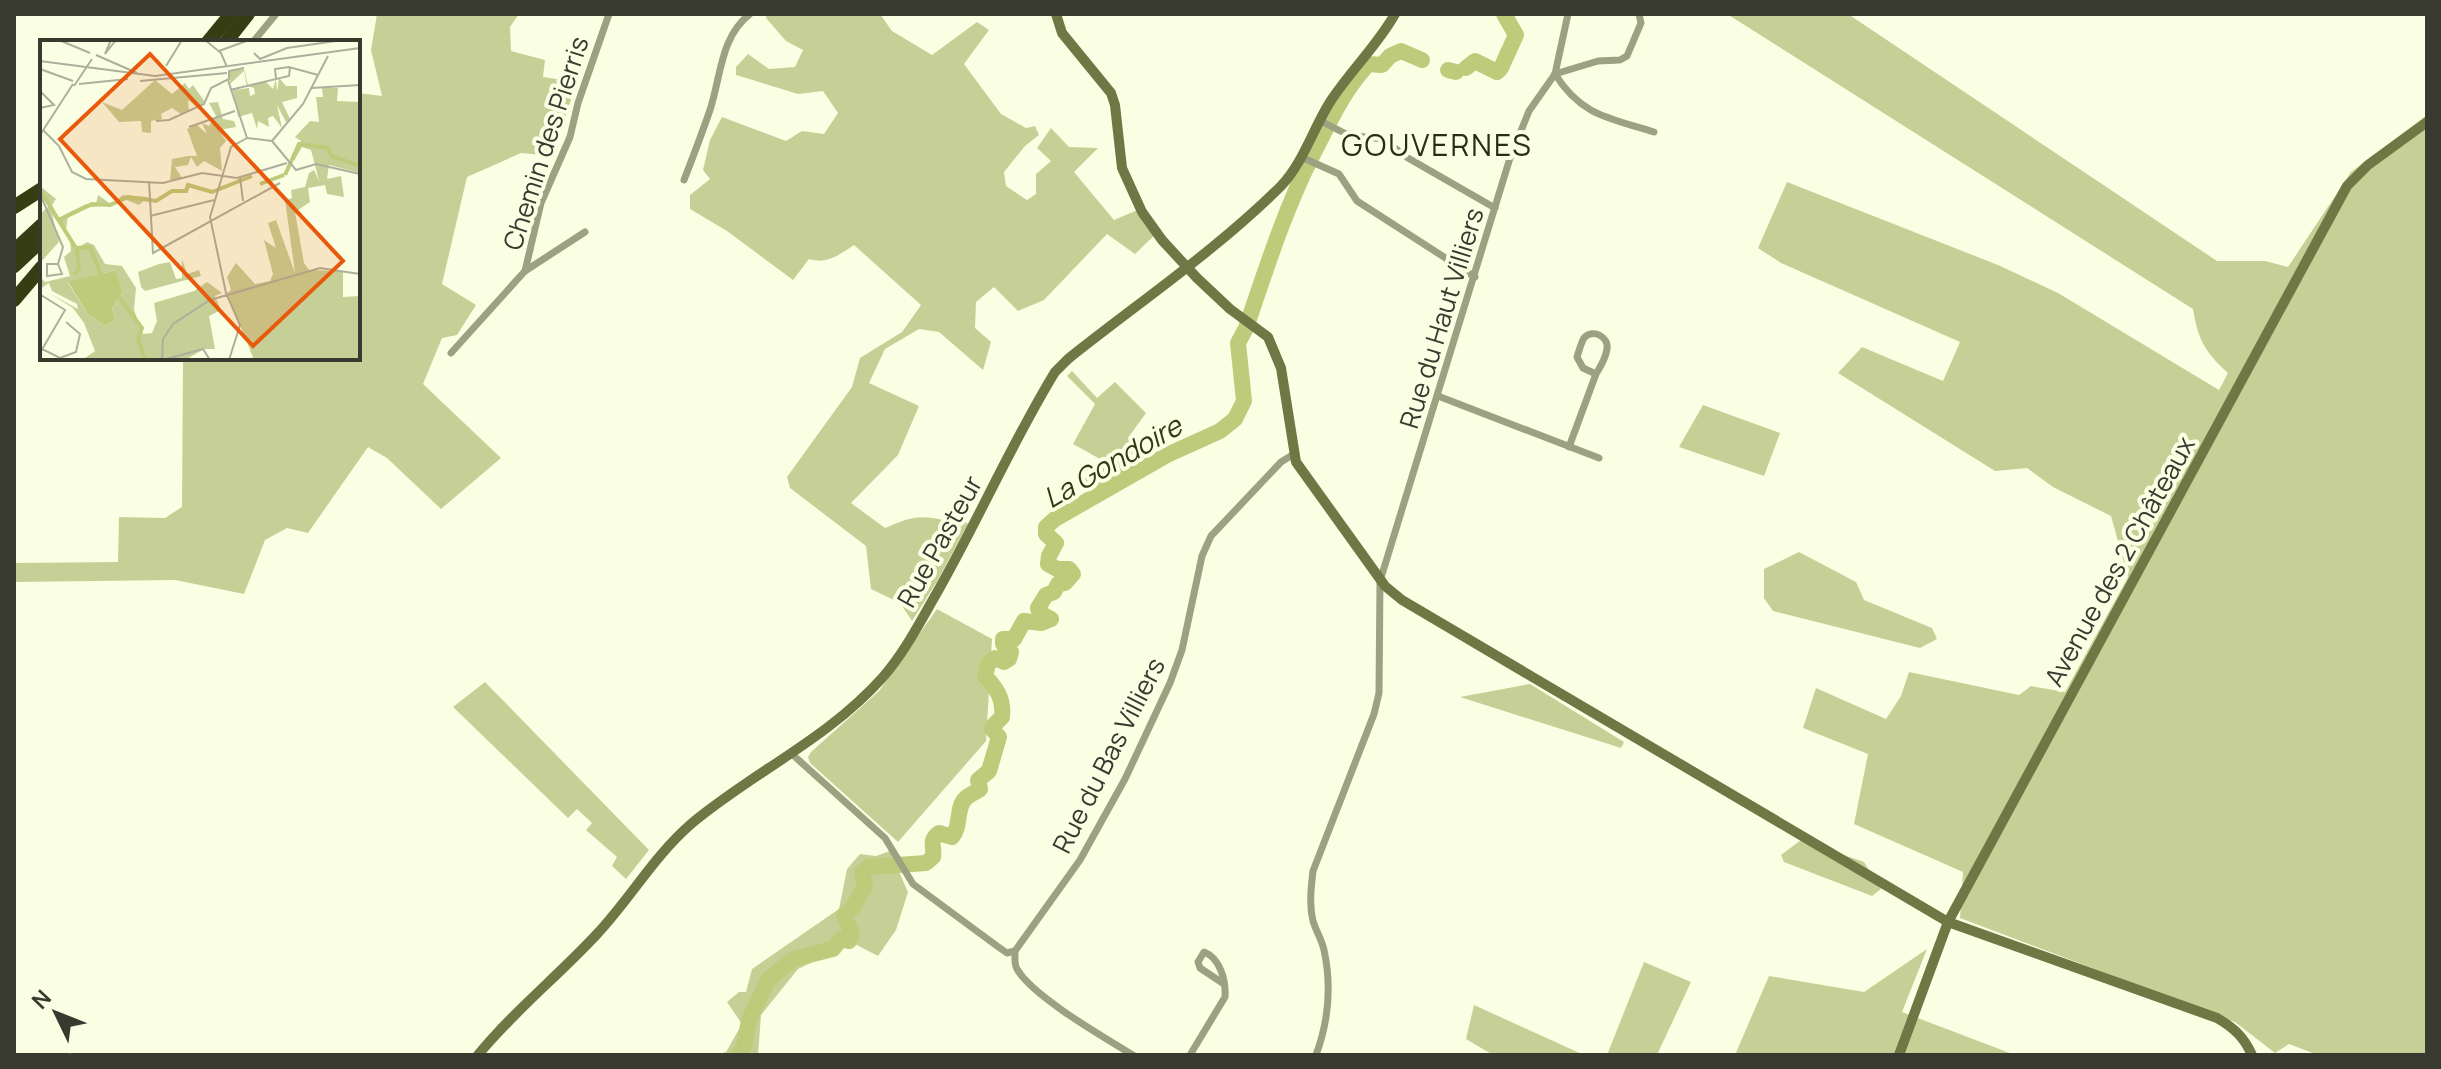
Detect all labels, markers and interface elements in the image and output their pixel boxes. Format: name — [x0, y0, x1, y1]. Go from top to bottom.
street label: Chemin des Pierris — [494, 32, 596, 254]
inset map — [40, 40, 360, 360]
district label: GOUVERNES — [1341, 124, 1533, 165]
street label: Rue du Haut Villiers — [1390, 203, 1492, 433]
water label: La Gondoire — [1036, 405, 1190, 516]
street label: Avenue des 2 Châteaux — [2035, 429, 2203, 692]
street label: Rue Pasteur — [888, 469, 990, 613]
street label: Rue du Bas Villiers — [1043, 651, 1173, 859]
north arrow — [16, 973, 96, 1053]
text: N — [25, 983, 58, 1015]

